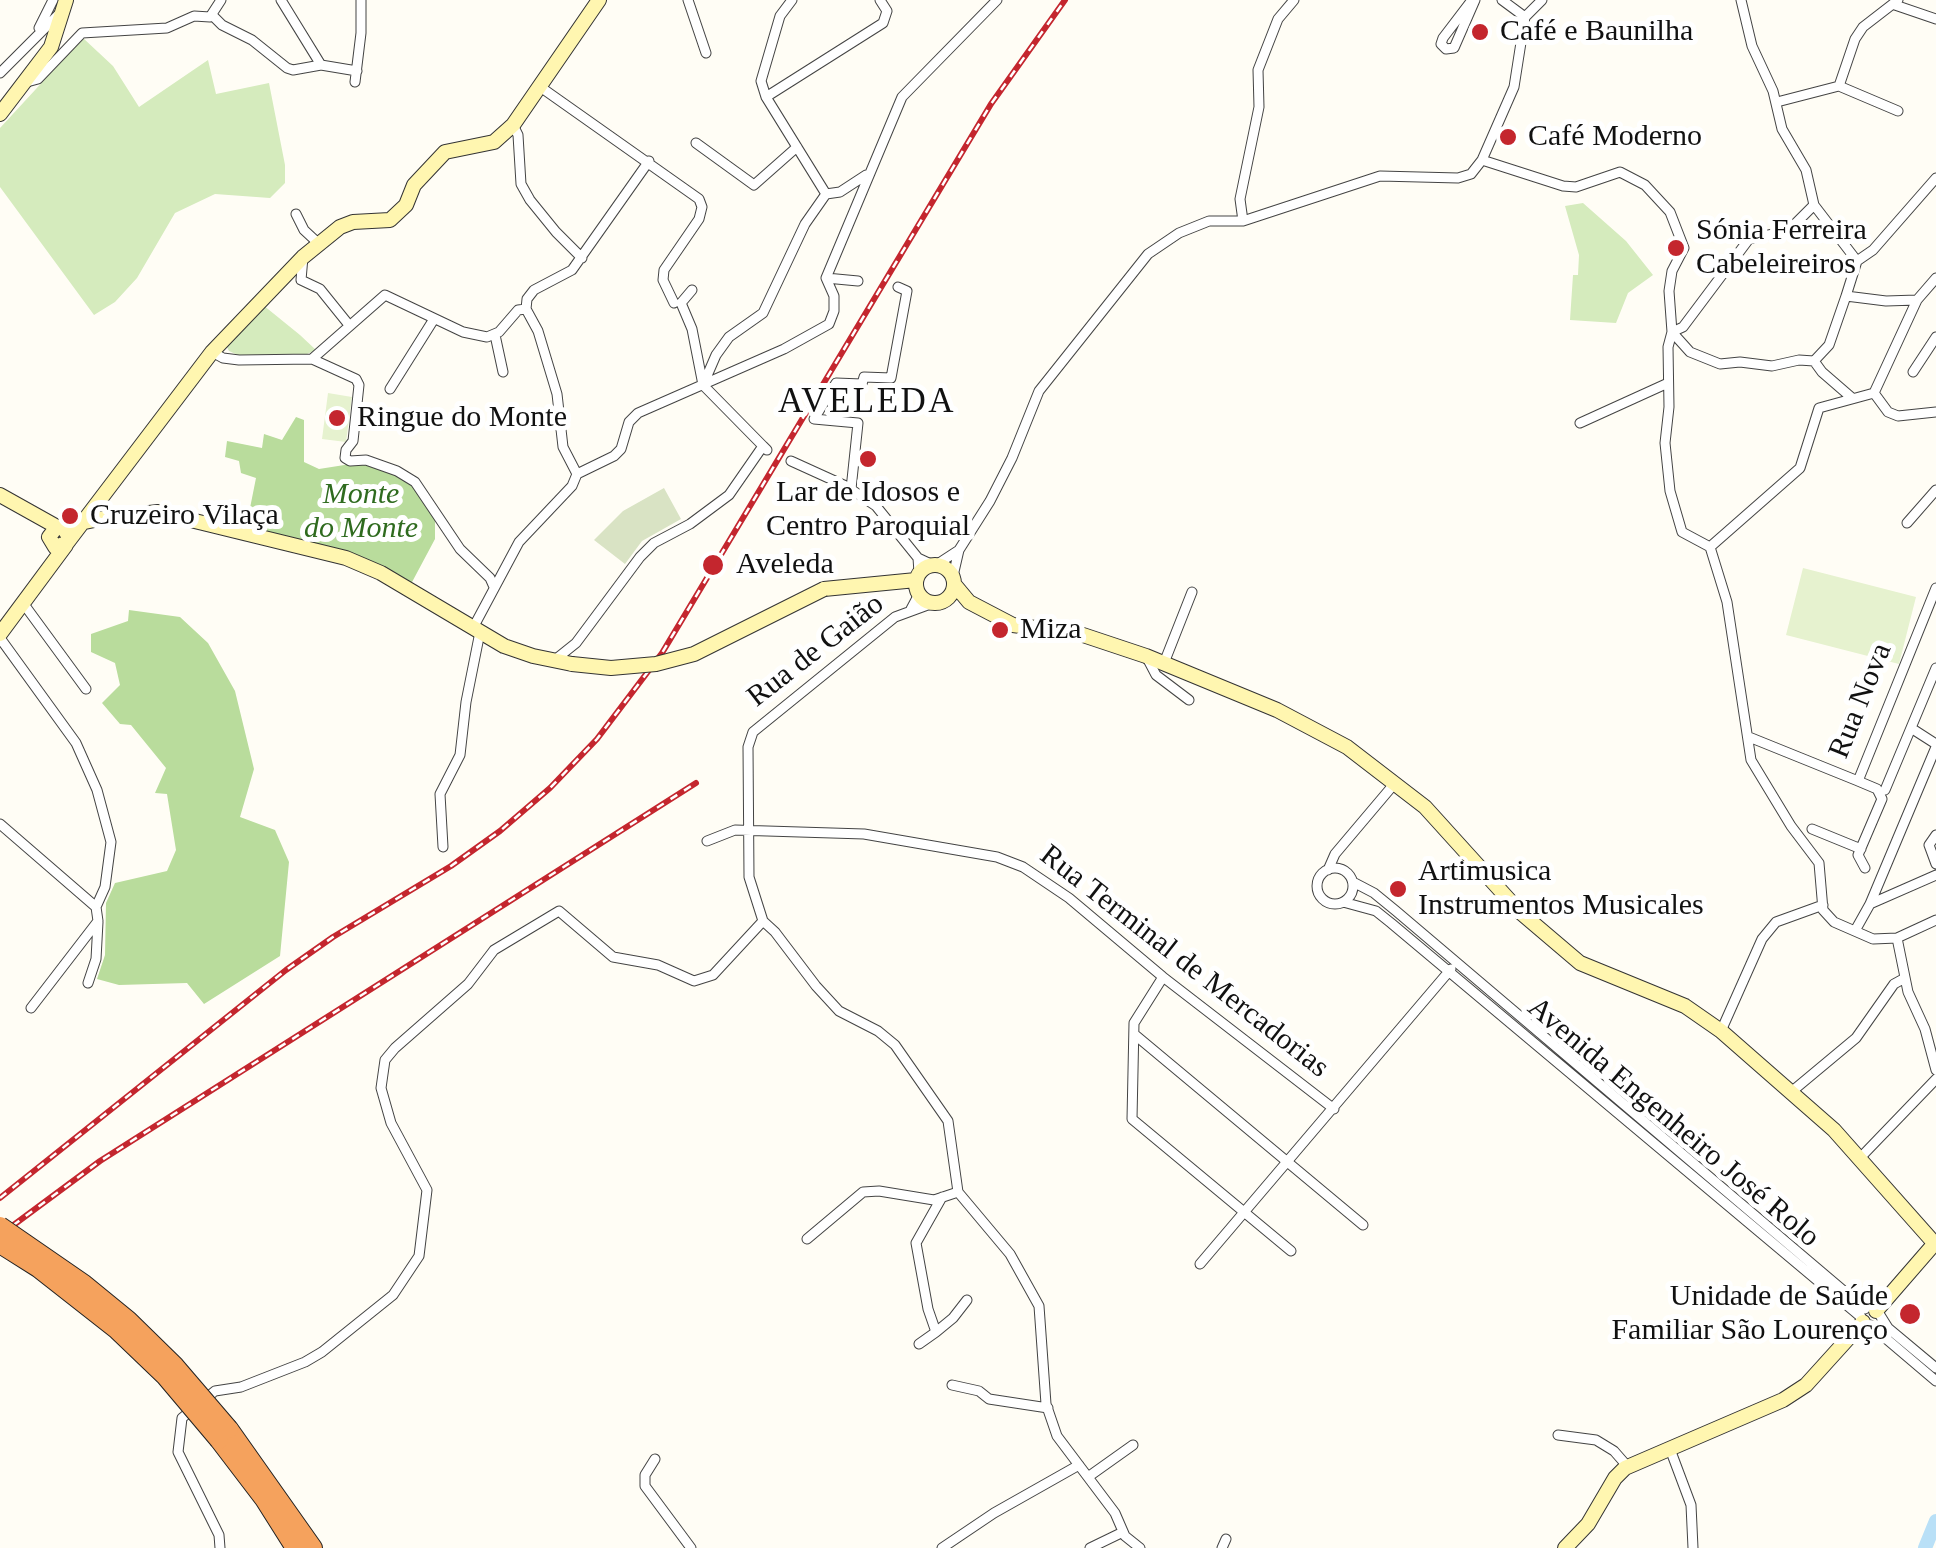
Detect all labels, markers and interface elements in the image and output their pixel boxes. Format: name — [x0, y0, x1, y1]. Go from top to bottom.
place label: Café e Baunilha — [1500, 14, 1693, 50]
marker: Café e Baunilha — [1469, 21, 1491, 43]
place label: Café Moderno — [1528, 119, 1702, 155]
marker: Café Moderno — [1497, 126, 1519, 148]
place label: Sónia Ferreira Cabeleireiros — [1696, 213, 1867, 284]
marker: Sónia Ferreira Cabeleireiros — [1665, 237, 1687, 259]
district label: AVELEDA — [778, 382, 956, 424]
place label: Ringue do Monte — [357, 400, 567, 436]
marker: Ringue do Monte — [326, 407, 348, 429]
marker: Lar de Idosos e Centro Paroquial — [857, 448, 879, 470]
place label: Lar de Idosos e Centro Paroquial — [766, 475, 970, 546]
park label: Monte do Monte — [304, 477, 418, 548]
place label: Cruzeiro Vilaça — [90, 498, 279, 534]
marker: Cruzeiro Vilaça — [59, 505, 81, 527]
place label: Aveleda — [736, 547, 834, 583]
marker: Aveleda — [700, 552, 726, 578]
street label: Rua de Gaião — [741, 587, 891, 715]
place label: Miza — [1020, 612, 1082, 648]
marker: Miza — [989, 619, 1011, 641]
street label: Rua Nova — [1822, 638, 1900, 764]
street label: Rua Terminal de Mercadorias — [1032, 838, 1336, 1086]
place label: Artimusica Instrumentos Musicales — [1418, 854, 1704, 924]
marker: Artimusica Instrumentos Musicales — [1387, 878, 1409, 900]
street label: Avenida Engenheiro José Rolo — [1520, 990, 1826, 1256]
place label: Unidade de Saúde Familiar São Lourenço — [1611, 1279, 1888, 1350]
marker: Unidade de Saúde Familiar São Lourenço — [1897, 1301, 1923, 1327]

